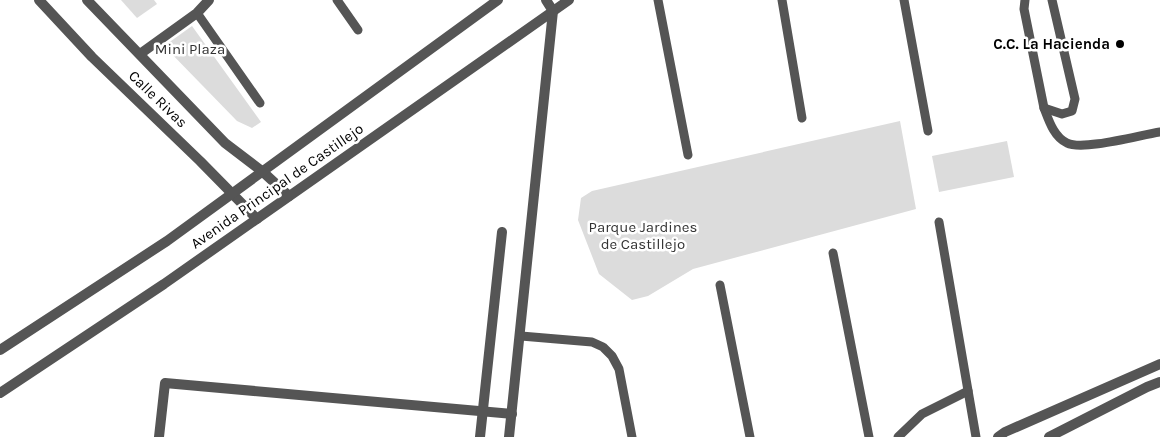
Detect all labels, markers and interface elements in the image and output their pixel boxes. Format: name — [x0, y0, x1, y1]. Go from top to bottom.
place label: C.C. La Hacienda — [993, 35, 1110, 53]
marker: C.C. La Hacienda — [1114, 38, 1126, 50]
park label: Mini Plaza — [155, 40, 225, 58]
street label: Calle Rivas — [125, 67, 191, 131]
street label: Avenida Principal de Castillejo — [187, 119, 367, 253]
park label: Parque Jardines de Castillejo — [589, 218, 697, 253]

